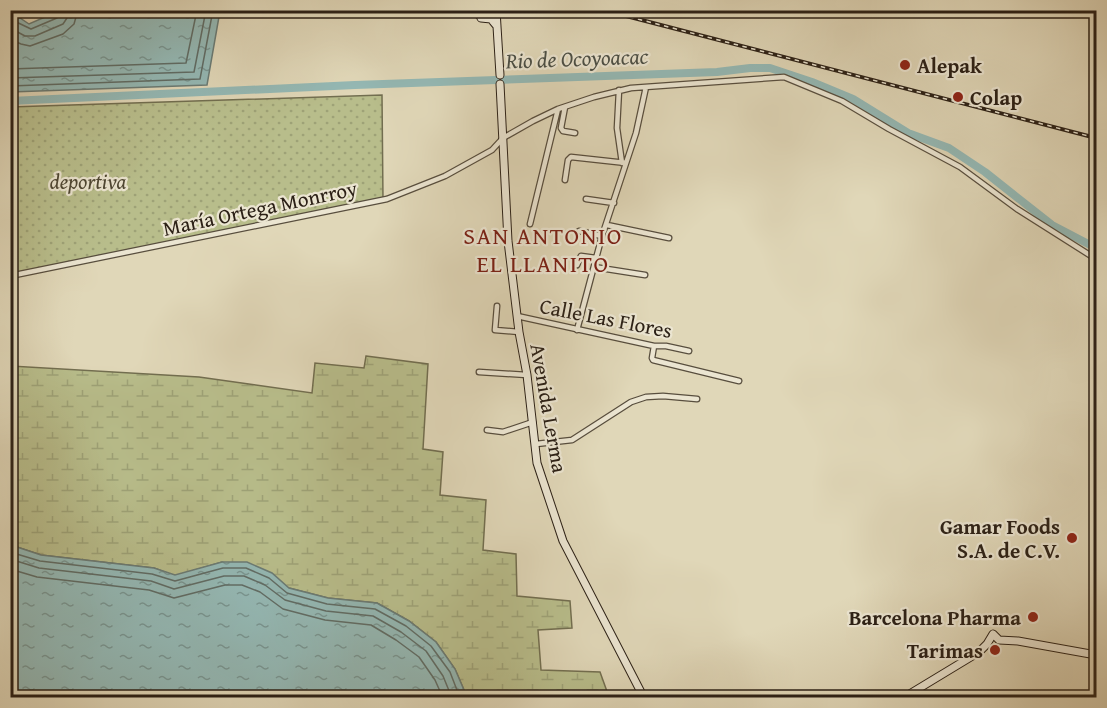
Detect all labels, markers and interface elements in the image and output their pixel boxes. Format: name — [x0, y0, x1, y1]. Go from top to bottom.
water label: Rio de Ocoyoacac — [504, 39, 650, 77]
place label: Alepak — [917, 50, 983, 81]
marker: Alepak — [898, 58, 912, 72]
place label: Colap — [970, 82, 1022, 113]
marker: Colap — [951, 90, 965, 104]
park label: deportiva — [50, 166, 127, 197]
street label: María Ortega Monrroy — [160, 172, 360, 244]
district label: SAN ANTONIO EL LLANITO — [463, 218, 623, 281]
street label: Calle Las Flores — [537, 290, 675, 346]
street label: Avenida Lerma — [522, 341, 576, 475]
place label: Gamar Foods S.A. de C.V. — [940, 511, 1060, 566]
marker: Gamar Foods S.A. de C.V. — [1065, 531, 1079, 545]
place label: Barcelona Pharma — [849, 602, 1021, 633]
marker: Barcelona Pharma — [1026, 610, 1040, 624]
place label: Tarimas — [907, 635, 983, 666]
marker: Tarimas — [988, 643, 1002, 657]

